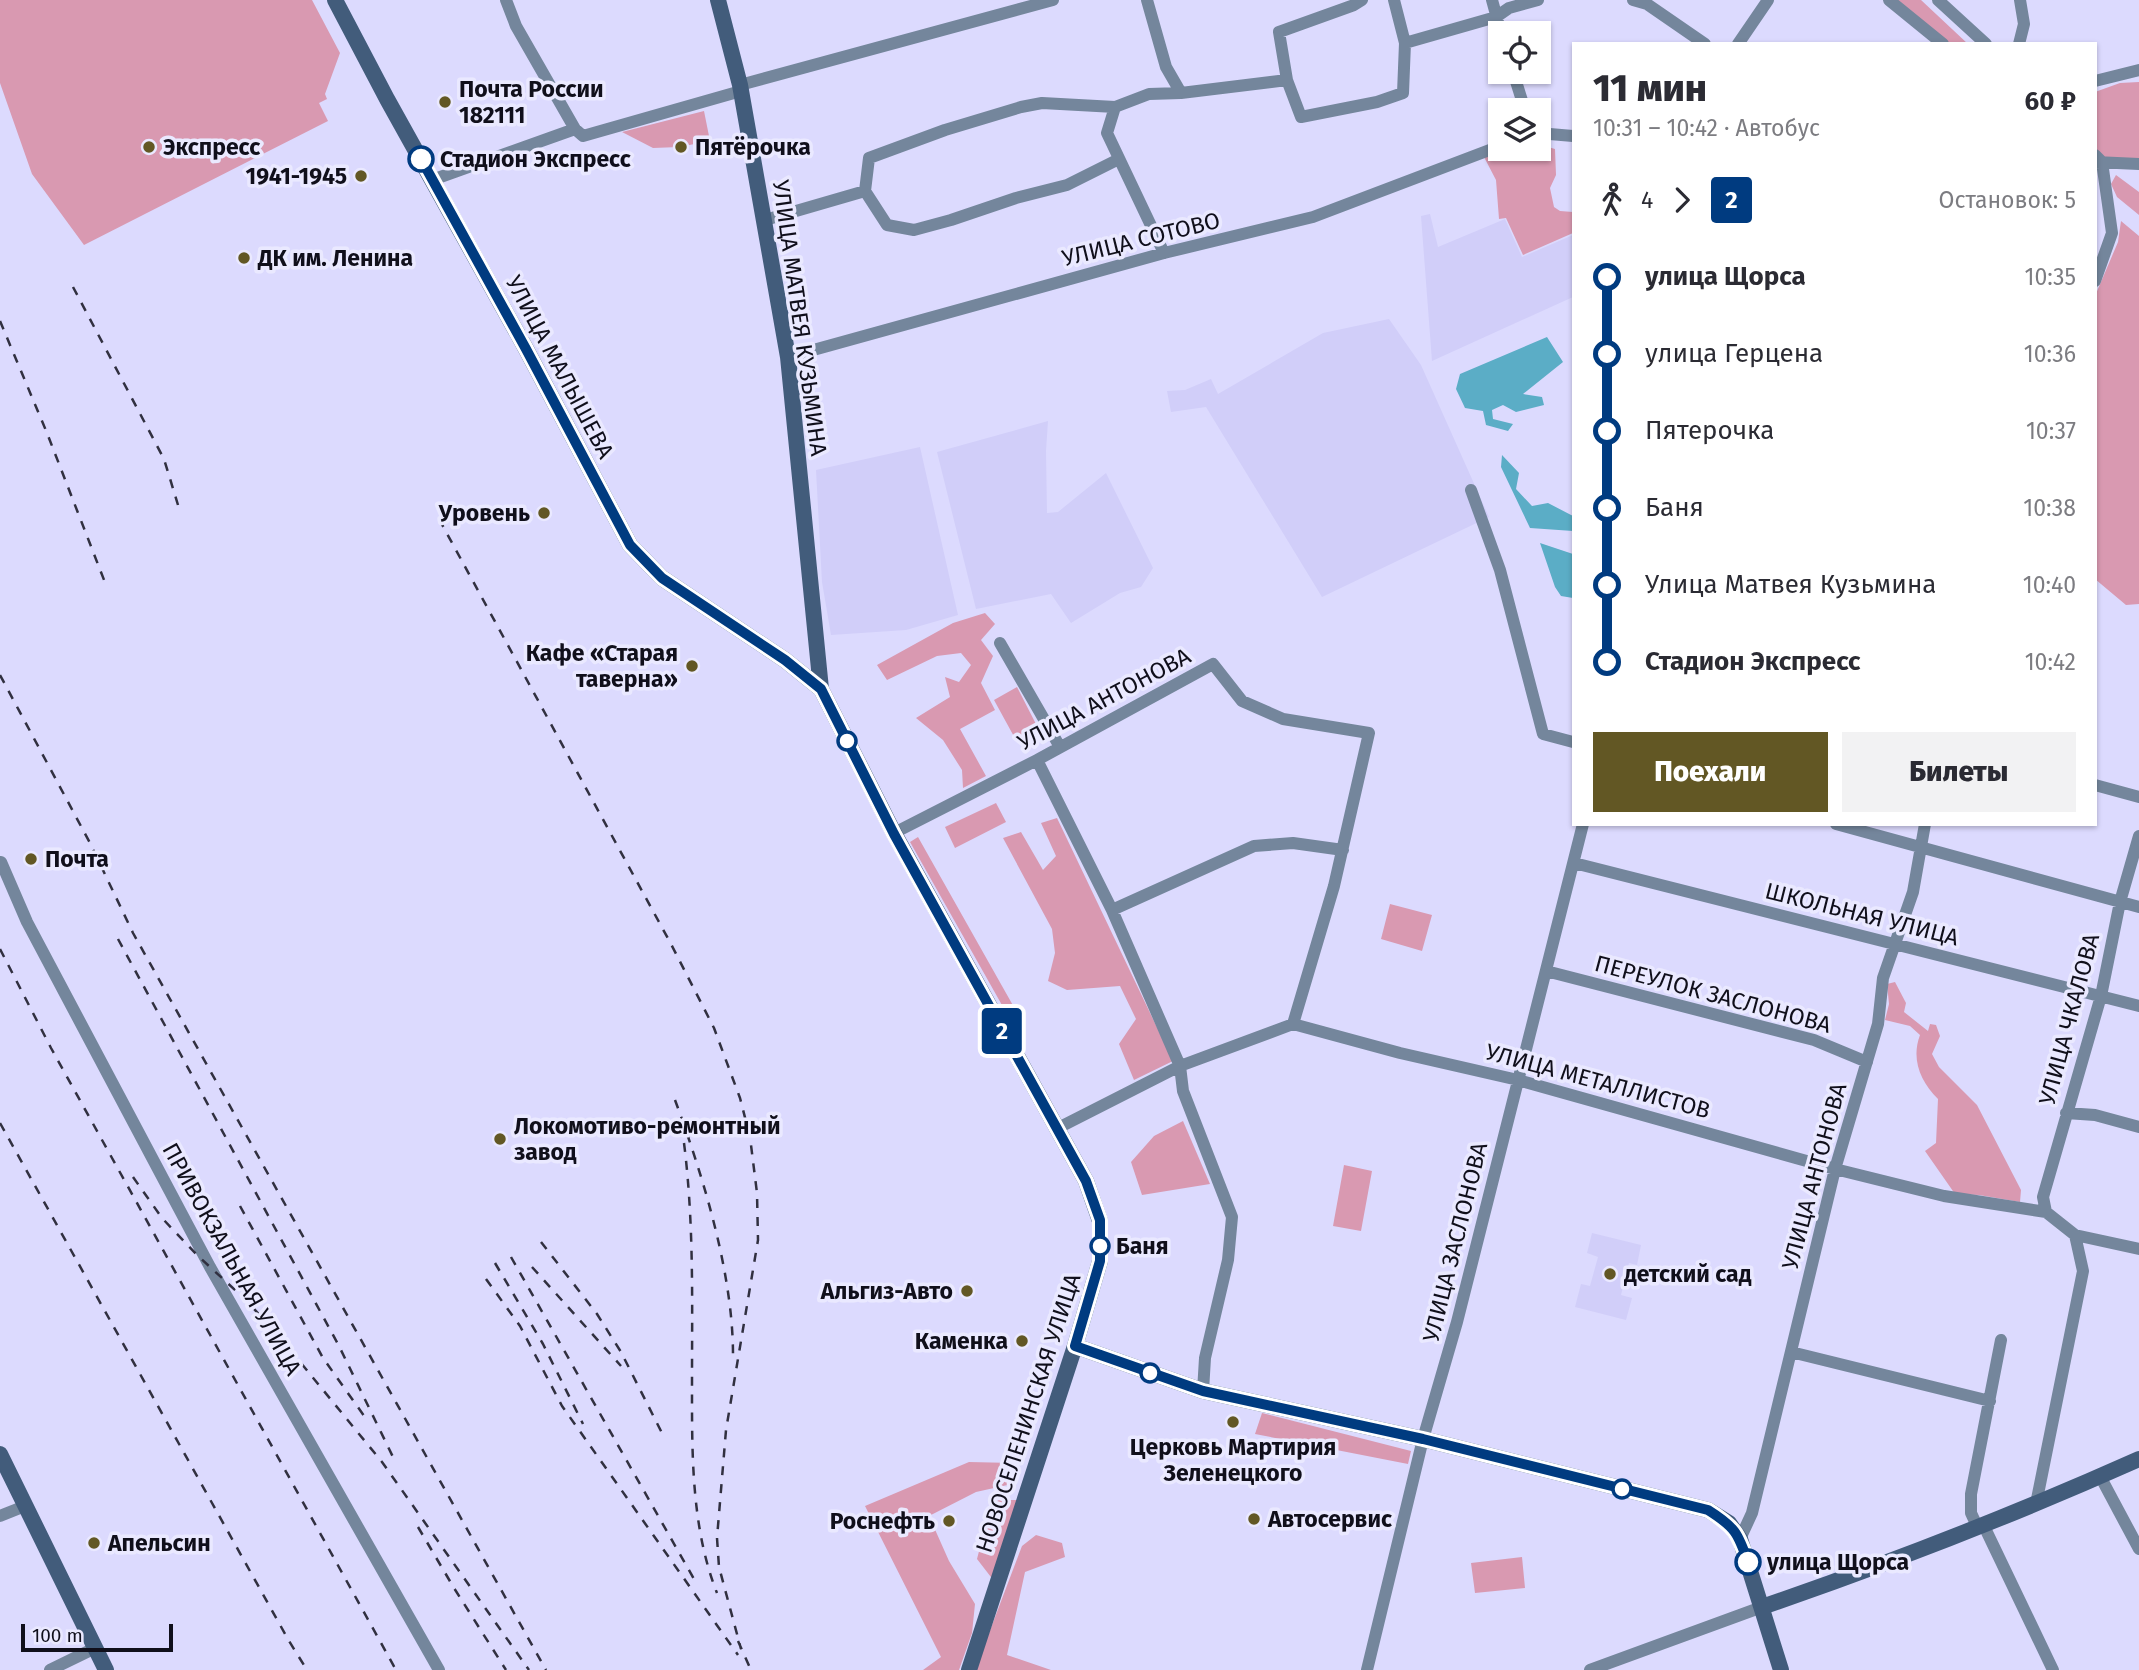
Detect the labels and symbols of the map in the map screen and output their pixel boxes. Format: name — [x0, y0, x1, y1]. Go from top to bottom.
place label: Почта России 182111 — [459, 75, 604, 129]
marker: Почта России 182111 — [437, 94, 453, 110]
place label: Экспресс — [163, 133, 260, 161]
place label: Пятёрочка — [695, 133, 811, 161]
marker: Экспресс — [141, 139, 157, 155]
marker: Пятёрочка — [673, 139, 689, 155]
place label: Стадион Экспресс — [440, 145, 631, 173]
marker: Стадион Экспресс — [408, 146, 434, 172]
place label: 1941-1945 — [246, 162, 347, 190]
marker: 1941-1945 — [353, 168, 369, 184]
street label: УЛИЦА МАТВЕЯ КУЗЬМИНА — [767, 178, 833, 459]
street label: УЛИЦА СОТОВО — [1059, 206, 1223, 272]
place label: ДК им. Ленина — [257, 244, 413, 272]
marker: ДК им. Ленина — [236, 250, 252, 266]
street label: УЛИЦА МАЛЫШЕВА — [500, 271, 620, 464]
place label: Уровень — [438, 499, 530, 527]
marker: Уровень — [536, 505, 552, 521]
place label: Кафе «Старая таверна» — [526, 639, 678, 693]
street label: УЛИЦА АНТОНОВА — [1013, 641, 1196, 756]
marker: Кафе «Старая таверна» — [684, 658, 700, 674]
unlabelled marker — [837, 731, 857, 751]
place label: Почта — [45, 845, 109, 873]
marker: Почта — [23, 851, 39, 867]
street label: ШКОЛЬНАЯ УЛИЦА — [1762, 876, 1962, 952]
street label: УЛИЦА ЧКАЛОВА — [2033, 929, 2106, 1108]
street label: ПЕРЕУЛОК ЗАСЛОНОВА — [1592, 949, 1835, 1039]
line badge: 2 — [979, 1008, 1025, 1054]
street label: УЛИЦА МЕТАЛЛИСТОВ — [1483, 1038, 1713, 1124]
street label: УЛИЦА АНТОНОВА — [1776, 1079, 1853, 1272]
place label: Локомотиво-ремонтный завод — [514, 1112, 781, 1166]
marker: Локомотиво-ремонтный завод — [492, 1131, 508, 1147]
street label: ПРИВОКЗАЛЬНАЯ УЛИЦА — [156, 1138, 308, 1381]
street label: УЛИЦА ЗАСЛОНОВА — [1417, 1139, 1494, 1345]
place label: Баня — [1116, 1232, 1169, 1260]
marker: Баня — [1090, 1236, 1110, 1256]
place label: детский сад — [1624, 1260, 1752, 1288]
marker: детский сад — [1602, 1266, 1618, 1282]
street label: НОВОСЕЛЕНИНСКАЯ УЛИЦА — [970, 1269, 1087, 1556]
place label: Альгиз-Авто — [820, 1277, 953, 1305]
marker: Альгиз-Авто — [959, 1283, 975, 1299]
place label: Каменка — [915, 1327, 1008, 1355]
marker: Каменка — [1014, 1333, 1030, 1349]
unlabelled marker — [1140, 1363, 1160, 1383]
marker: Церковь Мартирия Зеленецкого — [1225, 1414, 1241, 1430]
place label: Церковь Мартирия Зеленецкого — [1130, 1433, 1336, 1487]
unlabelled marker — [1612, 1479, 1632, 1499]
place label: Автосервис — [1267, 1505, 1392, 1533]
place label: Роснефть — [830, 1507, 935, 1535]
marker: Автосервис — [1246, 1511, 1262, 1527]
marker: Роснефть — [941, 1513, 957, 1529]
place label: Апельсин — [107, 1529, 211, 1557]
marker: Апельсин — [86, 1535, 102, 1551]
place label: улица Щорса — [1766, 1548, 1909, 1576]
marker: улица Щорса — [1735, 1549, 1761, 1575]
scale bar — [21, 1621, 173, 1653]

